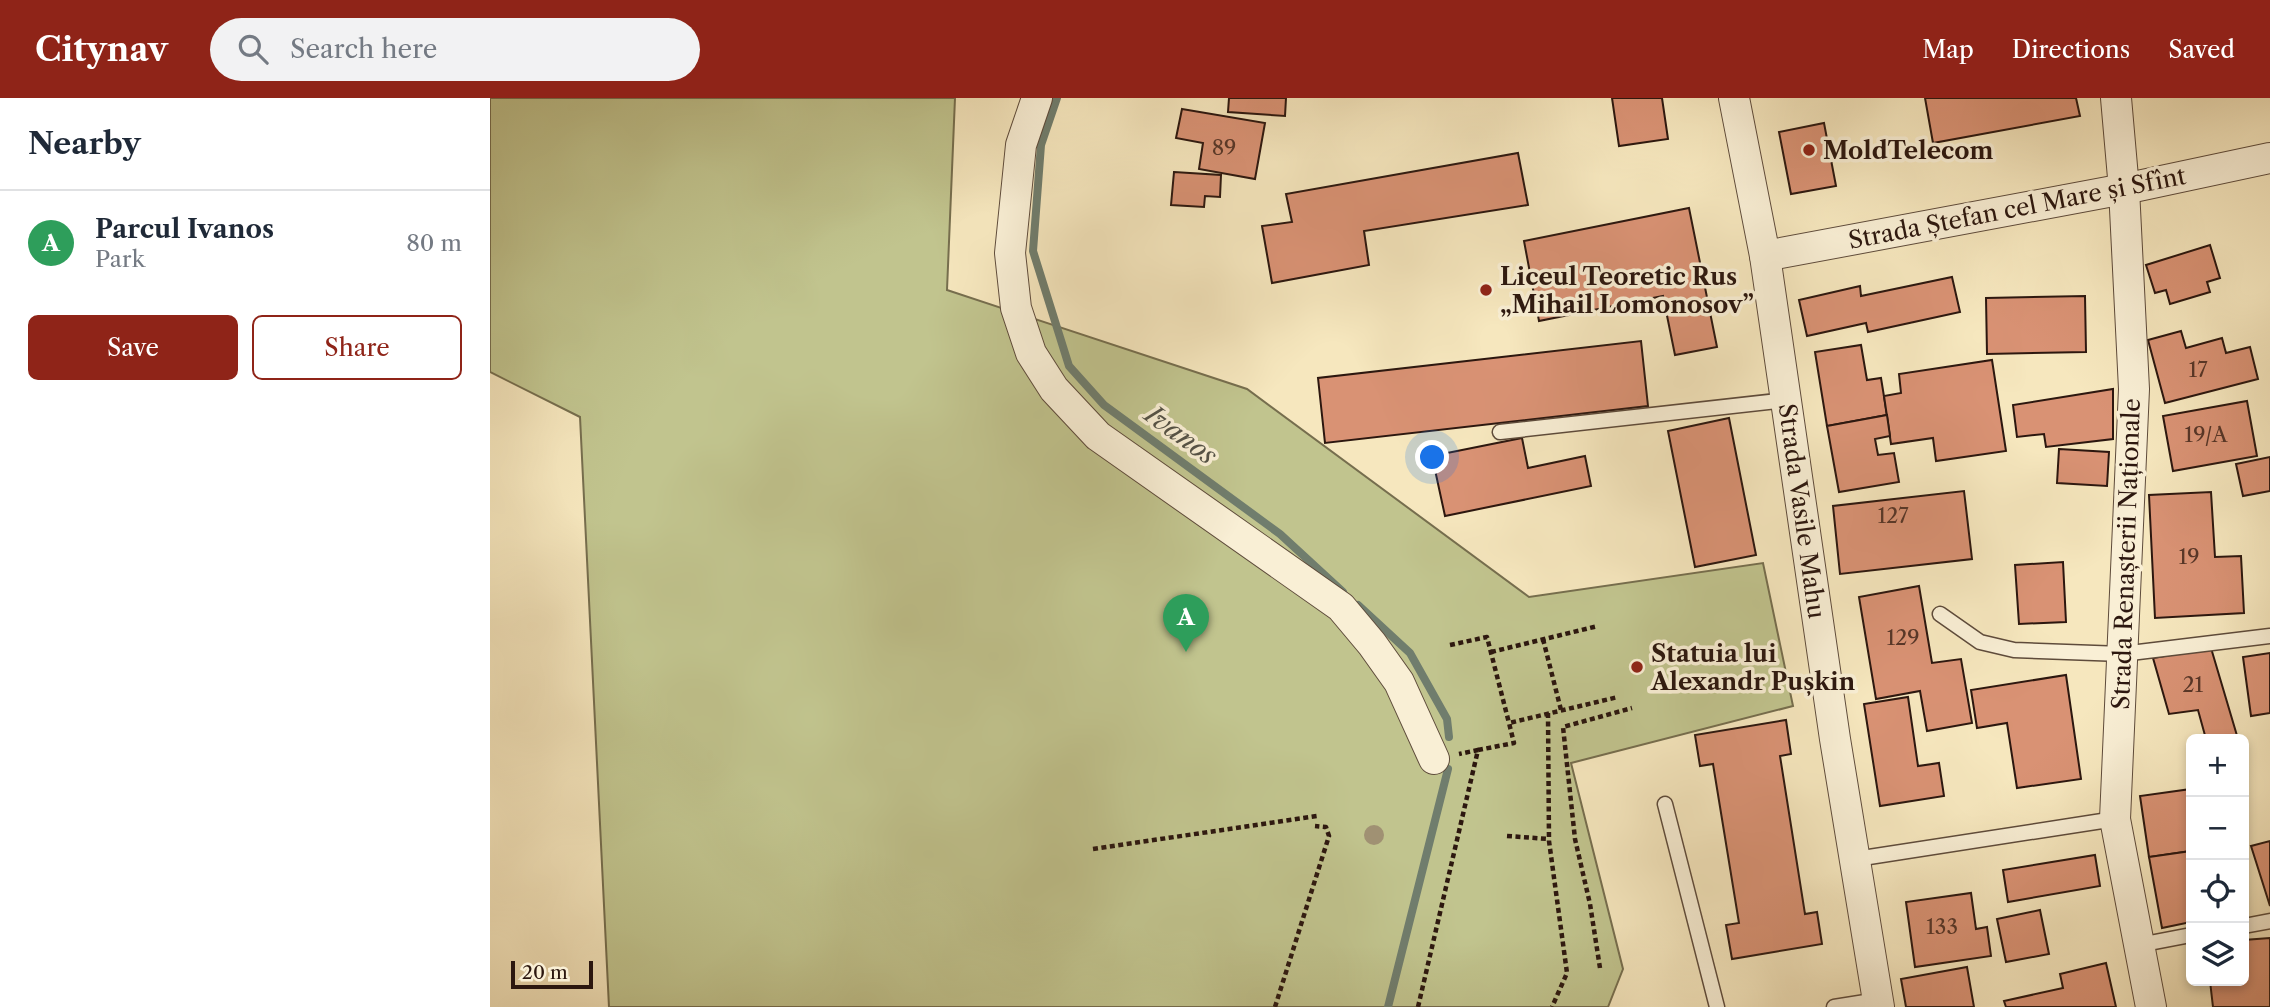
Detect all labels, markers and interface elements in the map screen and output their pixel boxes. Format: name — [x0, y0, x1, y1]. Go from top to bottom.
search box — [210, 18, 700, 81]
text: Citynav — [35, 29, 168, 70]
icon: search — [234, 30, 272, 68]
text: Search here — [290, 33, 437, 65]
text: Map — [1922, 35, 1974, 64]
text: Directions — [2012, 35, 2130, 64]
text: Saved — [2168, 35, 2235, 64]
text: Nearby — [28, 125, 141, 162]
house number: 89 — [1212, 135, 1236, 160]
place label: MoldTelecom — [1823, 136, 1993, 165]
marker: MoldTelecom — [1801, 142, 1817, 158]
street label: Strada Ștefan cel Mare și Sfînt — [1846, 161, 2189, 255]
text: Parcul Ivanos — [95, 213, 274, 245]
text: A — [42, 229, 60, 257]
text: 80 m — [406, 229, 462, 257]
text: Park — [95, 245, 145, 273]
place label: Liceul Teoretic Rus „Mihail Lomonosov” — [1500, 262, 1754, 319]
marker: Liceul Teoretic Rus „Mihail Lomonosov” — [1478, 282, 1494, 298]
button: Save — [28, 315, 238, 380]
button: Share — [252, 315, 462, 380]
house number: 17 — [2188, 357, 2208, 382]
water label: Ivanos — [1137, 397, 1224, 472]
street label: Strada Renașterii Naționale — [2106, 398, 2146, 710]
street label: Strada Vasile Mahu — [1773, 402, 1831, 621]
house number: 19/A — [2184, 422, 2228, 447]
your location — [1415, 440, 1449, 474]
house number: 127 — [1877, 503, 1909, 528]
house number: 19 — [2178, 544, 2200, 569]
pin: A — [1163, 594, 1209, 652]
house number: 129 — [1886, 625, 1920, 650]
place label: Statuia lui Alexandr Pușkin — [1650, 639, 1856, 696]
marker: Statuia lui Alexandr Pușkin — [1629, 659, 1645, 675]
house number: 21 — [2183, 672, 2204, 697]
map controls — [2186, 734, 2249, 986]
button: + — [2186, 734, 2249, 797]
button: − — [2186, 797, 2249, 860]
button: locate — [2186, 860, 2249, 923]
house number: 133 — [1926, 914, 1958, 939]
button: layers — [2186, 923, 2249, 986]
scale bar — [511, 958, 593, 990]
text: 20 m — [522, 961, 568, 984]

